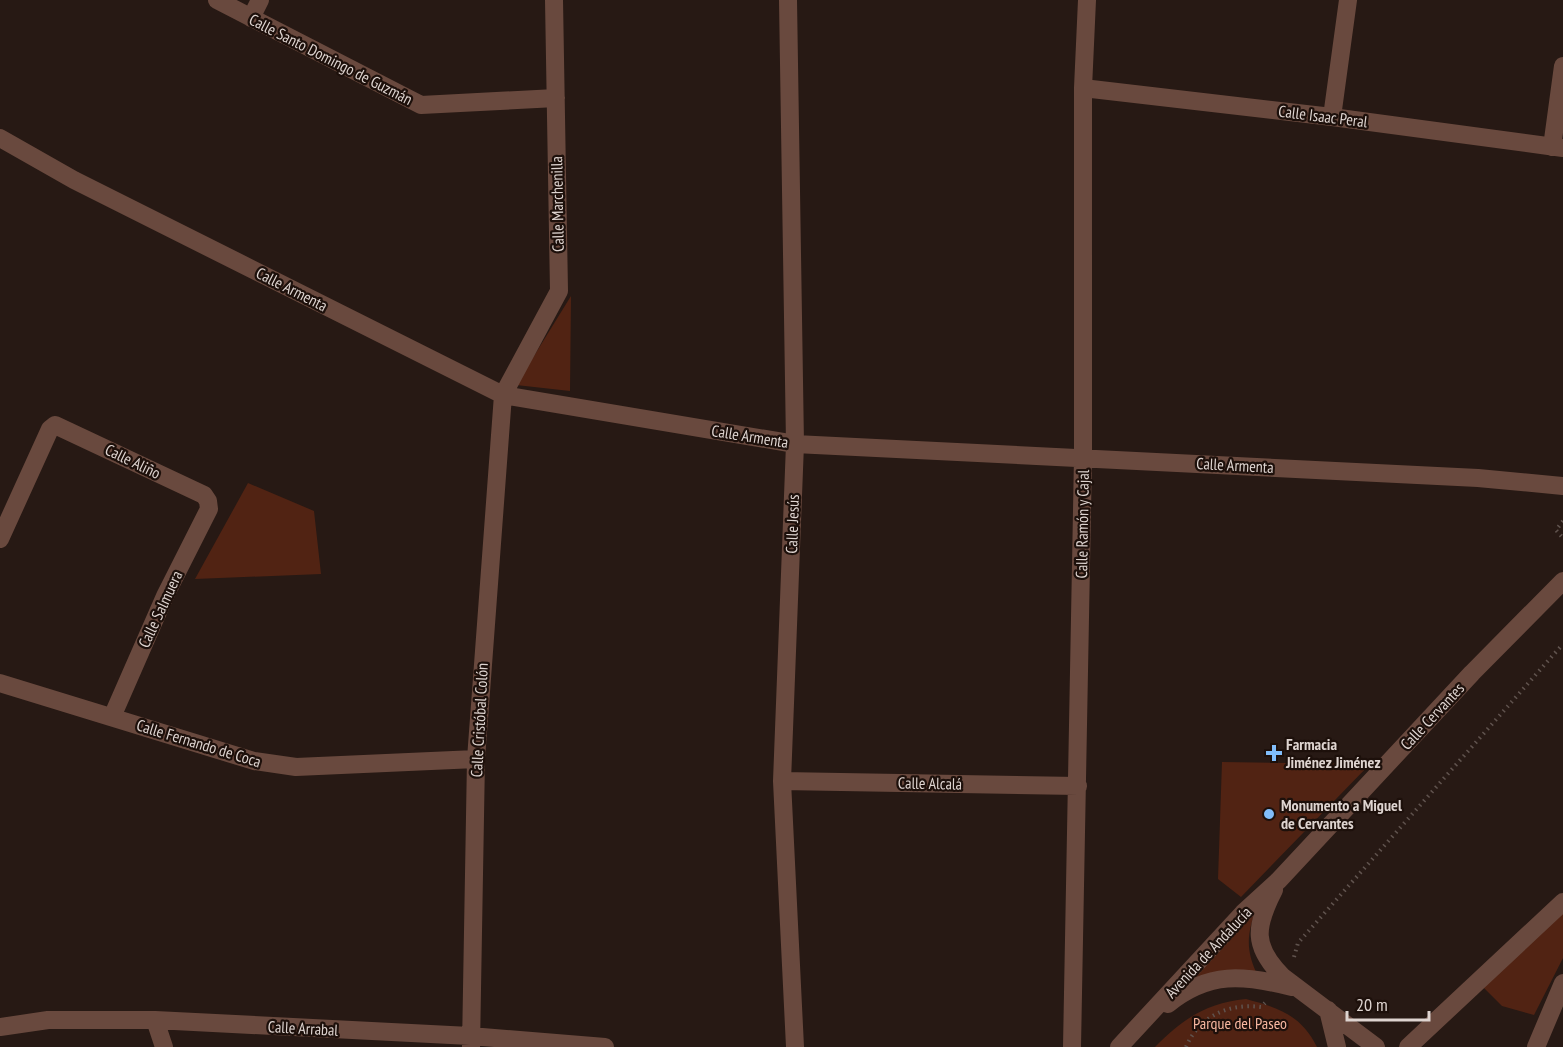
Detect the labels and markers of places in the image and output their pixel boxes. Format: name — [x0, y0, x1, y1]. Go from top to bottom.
place label: Farmacia Jiménez Jiménez — [1285, 734, 1381, 772]
marker: Farmacia Jiménez Jiménez — [1267, 746, 1281, 760]
place label: Monumento a Miguel de Cervantes — [1281, 795, 1402, 833]
marker: Monumento a Miguel de Cervantes — [1262, 807, 1276, 821]

